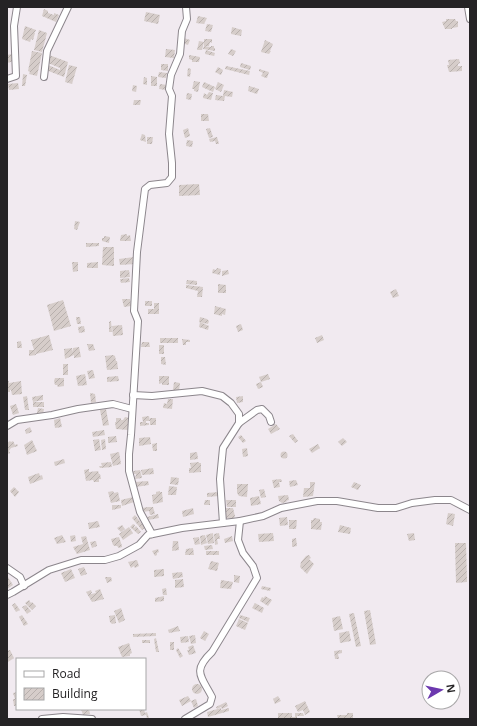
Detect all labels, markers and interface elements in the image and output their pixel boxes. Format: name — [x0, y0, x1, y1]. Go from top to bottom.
legend — [16, 658, 146, 710]
text: Road — [52, 665, 81, 682]
north arrow — [421, 670, 461, 710]
text: N — [443, 683, 459, 694]
text: Building — [52, 685, 98, 702]

